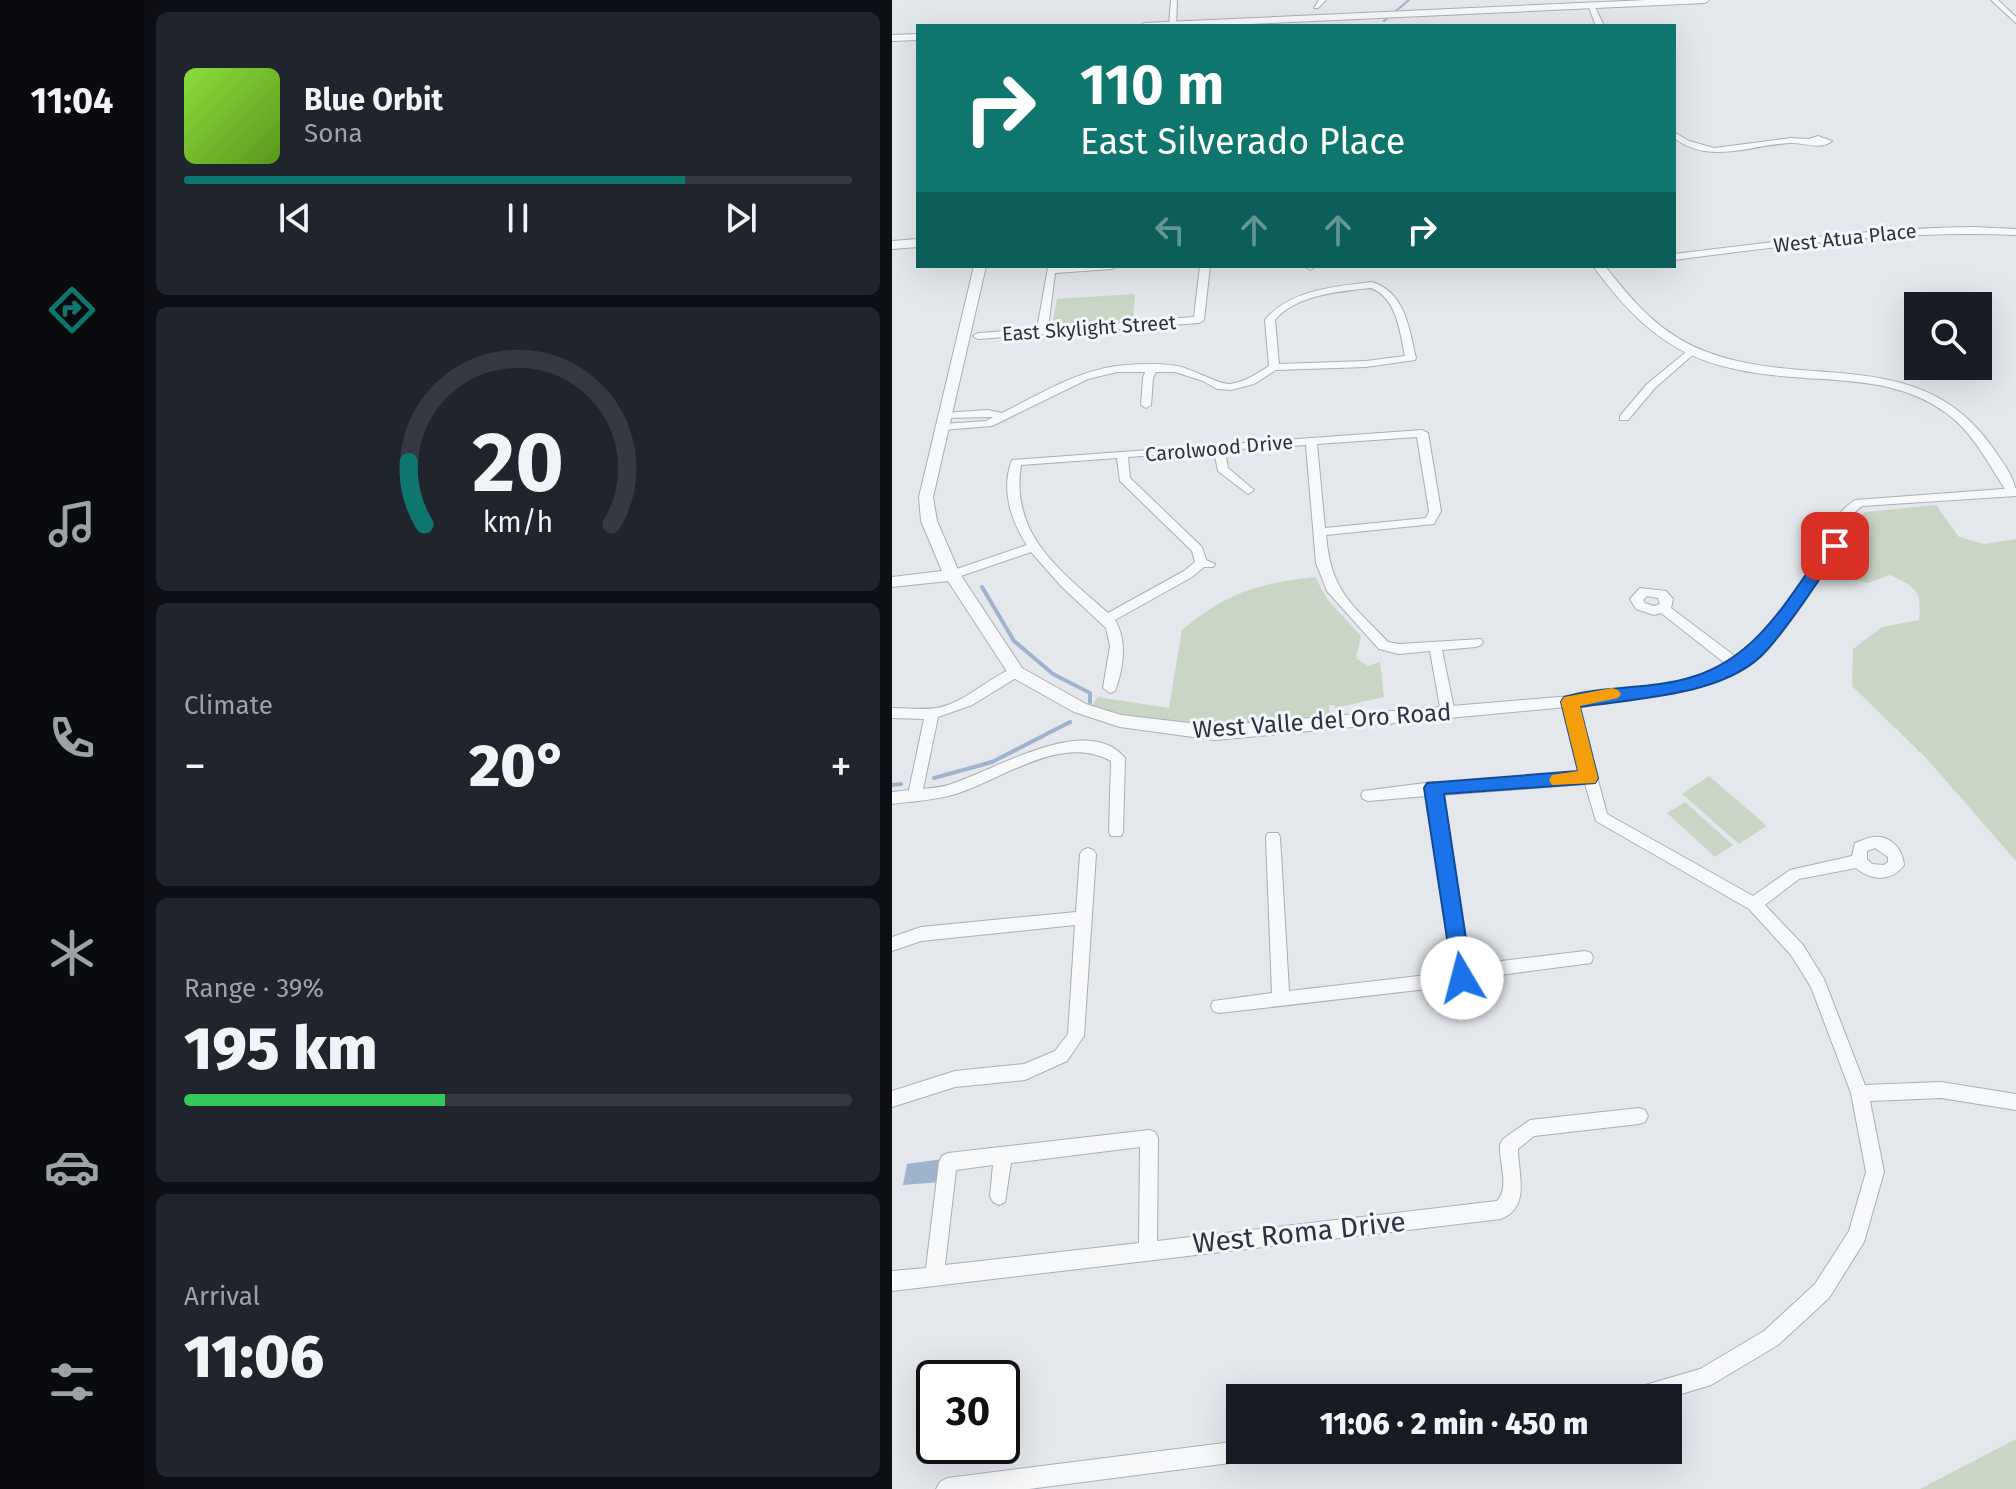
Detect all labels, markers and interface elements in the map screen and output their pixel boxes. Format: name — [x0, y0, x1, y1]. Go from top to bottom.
text: 110 m — [1080, 52, 1224, 119]
icon: right — [948, 56, 1052, 160]
text: 11:04 — [31, 79, 113, 123]
text: Blue Orbit — [304, 82, 443, 118]
text: Sona — [304, 118, 363, 149]
text: East Silverado Place — [1080, 120, 1405, 164]
icon: previous — [273, 196, 317, 240]
icon: pause — [496, 196, 540, 240]
icon: next — [719, 196, 763, 240]
icon: left — [1148, 208, 1192, 252]
icon: ahead — [1232, 208, 1276, 252]
icon: ahead — [1316, 208, 1360, 252]
icon: right — [1400, 208, 1444, 252]
street label: West Atua Place — [1772, 219, 1918, 257]
icon: directions — [44, 282, 100, 338]
map controls — [1904, 292, 1992, 380]
button: search — [1904, 292, 1992, 380]
street label: East Skylight Street — [1001, 310, 1178, 346]
text: 20 — [472, 413, 564, 513]
street label: Carolwood Drive — [1144, 430, 1294, 466]
icon: music — [44, 496, 100, 552]
text: km/h — [483, 505, 553, 540]
pin — [1801, 512, 1869, 580]
icon: arrive — [1813, 524, 1857, 568]
text: Climate — [184, 690, 273, 721]
street label: West Valle del Oro Road — [1192, 698, 1452, 744]
icon: phone — [44, 710, 100, 766]
text: 20° — [469, 730, 567, 802]
text: − — [184, 740, 206, 793]
text: + — [830, 740, 852, 793]
icon: climate — [44, 925, 100, 981]
position arrow — [1420, 936, 1504, 1020]
text: Range · 39% — [184, 973, 324, 1004]
text: 195 km — [184, 1013, 377, 1085]
icon: car — [44, 1139, 100, 1195]
street label: West Roma Drive — [1191, 1205, 1407, 1260]
text: Arrival — [184, 1281, 260, 1312]
text: 11:06 — [184, 1321, 324, 1393]
icon: filters — [44, 1354, 100, 1410]
speed limit sign: 30 — [916, 1360, 1020, 1464]
text: 11:06 · 2 min · 450 m — [1320, 1406, 1588, 1442]

